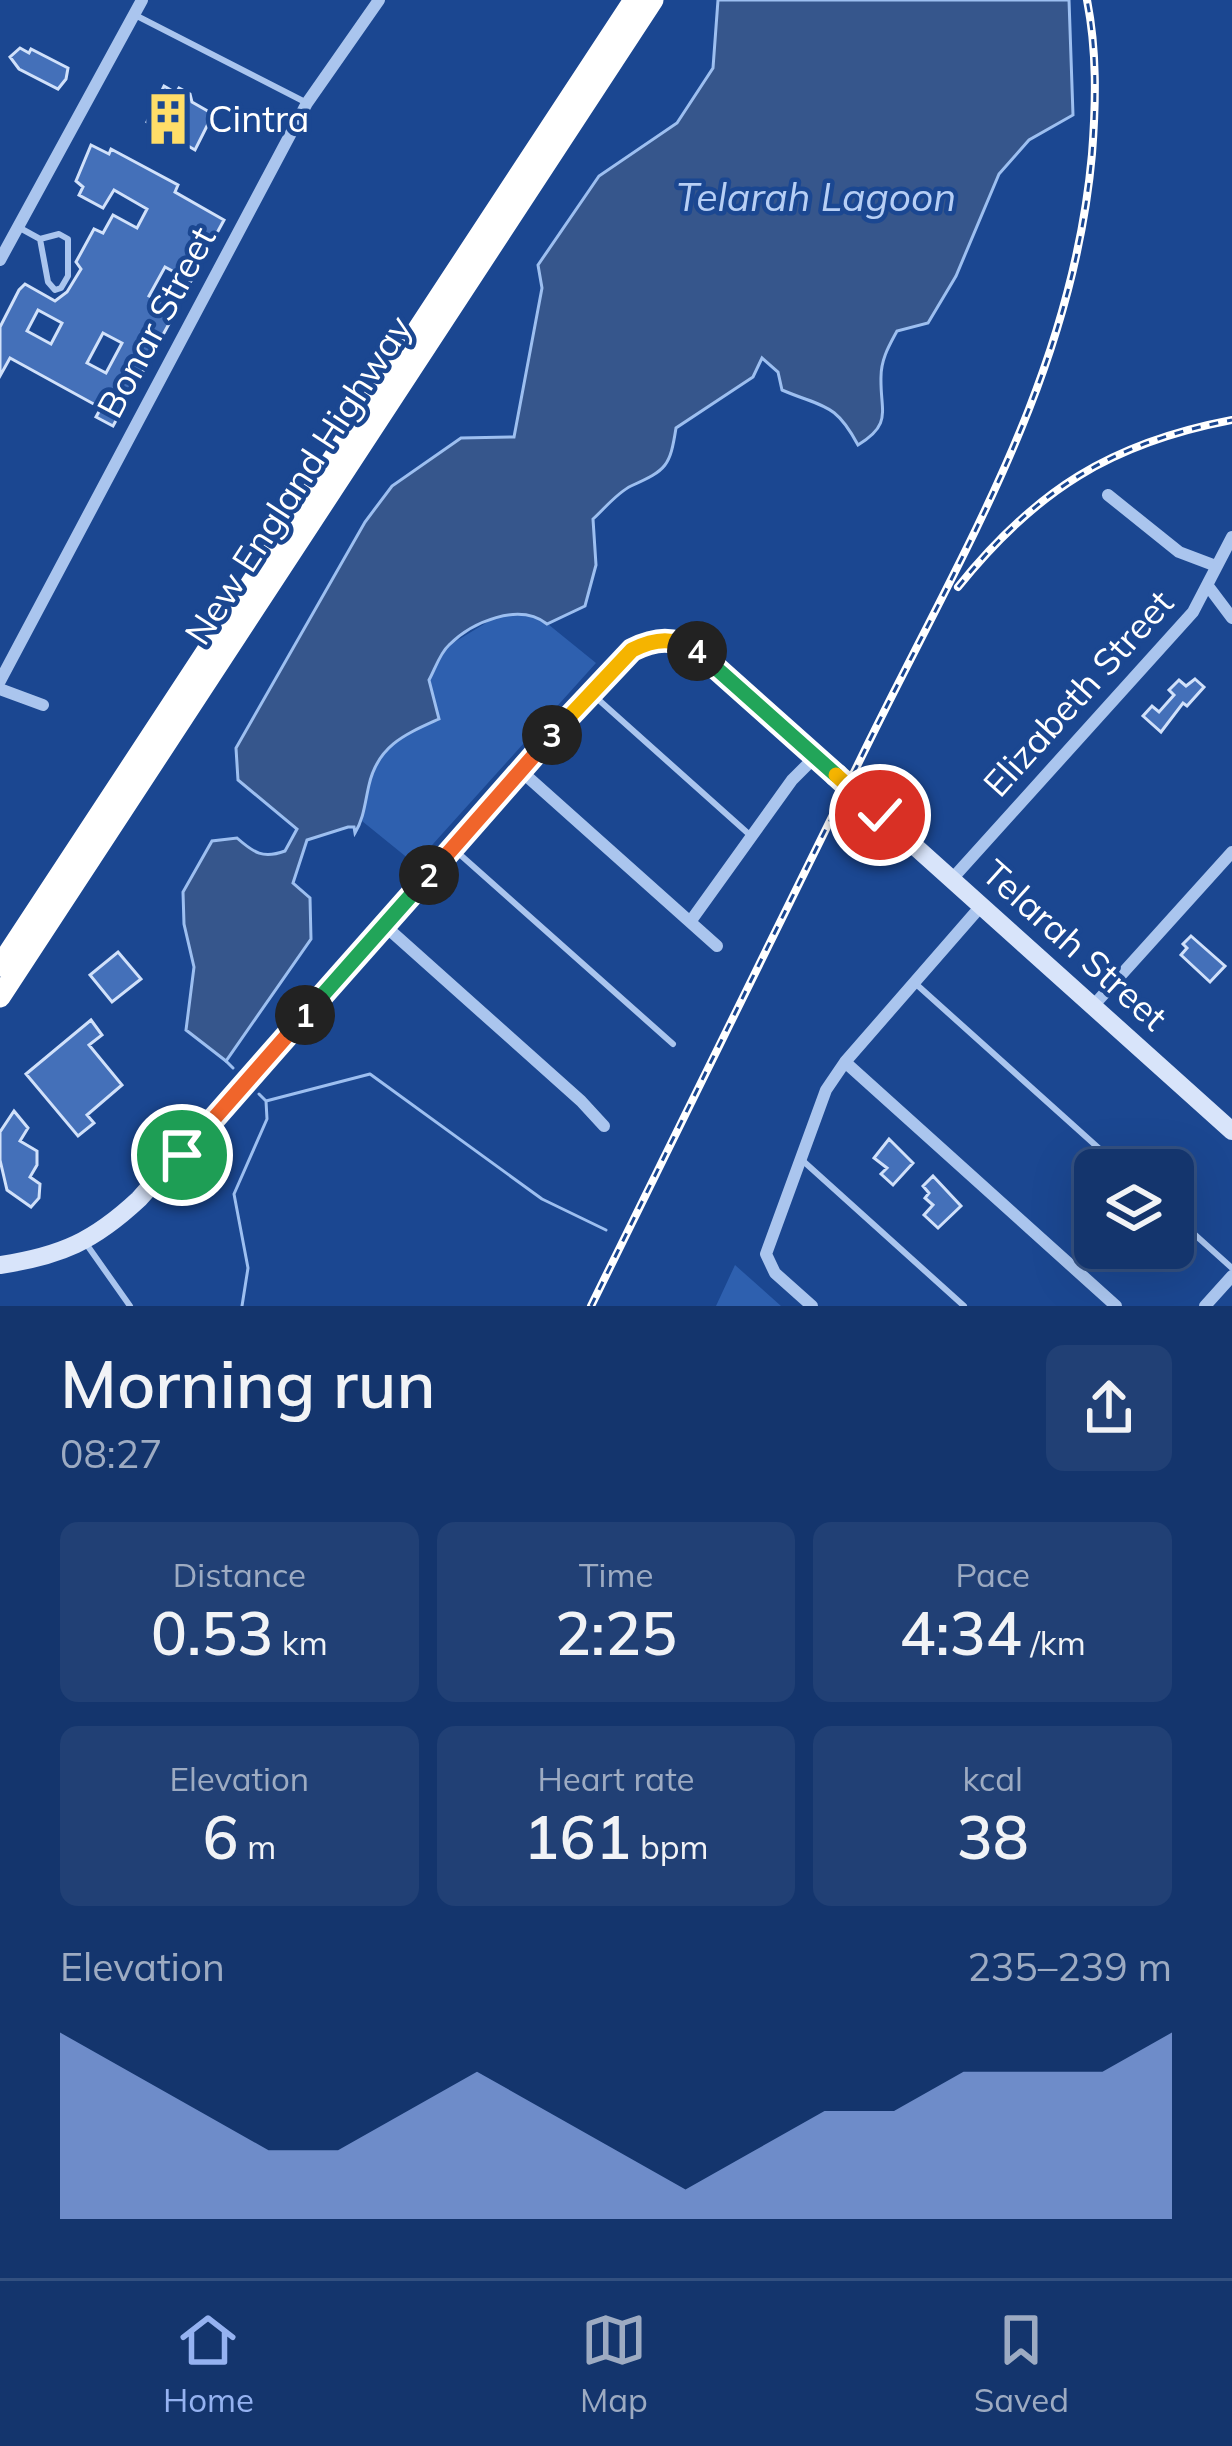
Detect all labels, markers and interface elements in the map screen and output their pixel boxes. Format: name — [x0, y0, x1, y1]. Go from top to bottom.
building icon: Cintra — [139, 90, 197, 148]
place label: Cintra — [208, 96, 309, 141]
water label: Telarah Lagoon — [676, 172, 956, 221]
street label: Bonar Street — [86, 219, 225, 425]
street label: New England Highway — [174, 307, 421, 653]
street label: Elizabeth Street — [973, 580, 1182, 805]
pin: 4 — [667, 621, 727, 681]
text: 4 — [687, 630, 707, 671]
pin: 3 — [522, 705, 582, 765]
text: 3 — [542, 714, 562, 755]
pin — [829, 764, 931, 866]
icon: check — [847, 782, 913, 848]
pin: 2 — [399, 845, 459, 905]
street label: Telarah Street — [974, 850, 1177, 1039]
text: 2 — [419, 854, 439, 895]
pin: 1 — [275, 985, 335, 1045]
text: 1 — [295, 994, 315, 1035]
pin — [131, 1104, 233, 1206]
icon: arrive — [149, 1122, 215, 1188]
map controls — [1074, 1149, 1194, 1269]
button: layers — [1074, 1149, 1194, 1269]
text: Morning run — [60, 1342, 436, 1425]
button: share — [1046, 1345, 1172, 1471]
text: 08:27 — [60, 1429, 163, 1478]
text: Distance — [173, 1554, 306, 1595]
text: Time — [579, 1554, 653, 1595]
text: Pace — [955, 1554, 1030, 1595]
text: 0.53 — [151, 1595, 273, 1670]
text: 2:25 — [555, 1595, 677, 1670]
text: 4:34 — [900, 1595, 1022, 1670]
text: km — [273, 1622, 328, 1663]
text: /km — [1022, 1622, 1086, 1663]
text: Elevation — [170, 1758, 309, 1799]
text: Heart rate — [537, 1758, 694, 1799]
text: kcal — [962, 1758, 1023, 1799]
text: 6 — [203, 1799, 239, 1874]
text: 161 — [523, 1799, 631, 1874]
text: 38 — [957, 1799, 1029, 1874]
text: m — [239, 1826, 276, 1867]
text: bpm — [631, 1826, 709, 1867]
text: Elevation — [60, 1942, 225, 1991]
text: 235–239 m — [967, 1942, 1172, 1991]
tab: Home — [163, 2307, 254, 2420]
tab: Map — [580, 2307, 648, 2420]
tab: Saved — [974, 2307, 1069, 2420]

